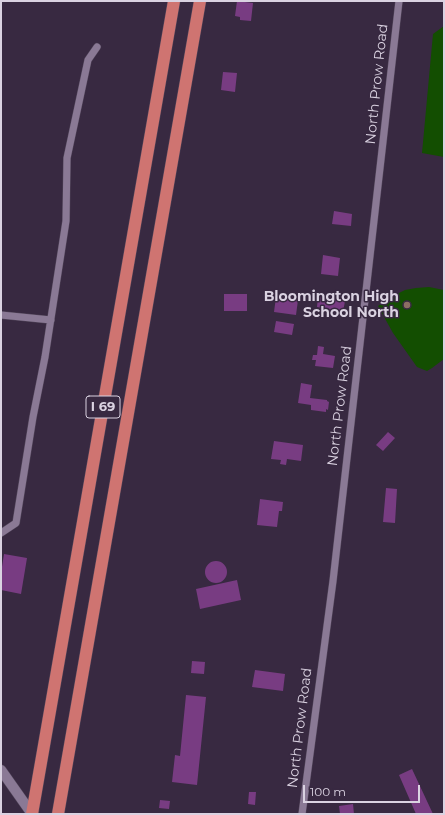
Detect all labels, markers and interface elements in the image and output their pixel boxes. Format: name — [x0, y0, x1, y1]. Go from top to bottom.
street label: North Prow Road — [362, 23, 392, 145]
place label: Bloomington High School North — [264, 289, 399, 322]
marker: Bloomington High School North — [402, 300, 412, 310]
street label: North Prow Road — [324, 345, 356, 467]
road number: I 69 — [86, 396, 120, 418]
street label: North Prow Road — [284, 667, 316, 789]
scale bar — [305, 777, 422, 803]
text: 100 m — [310, 784, 346, 799]

